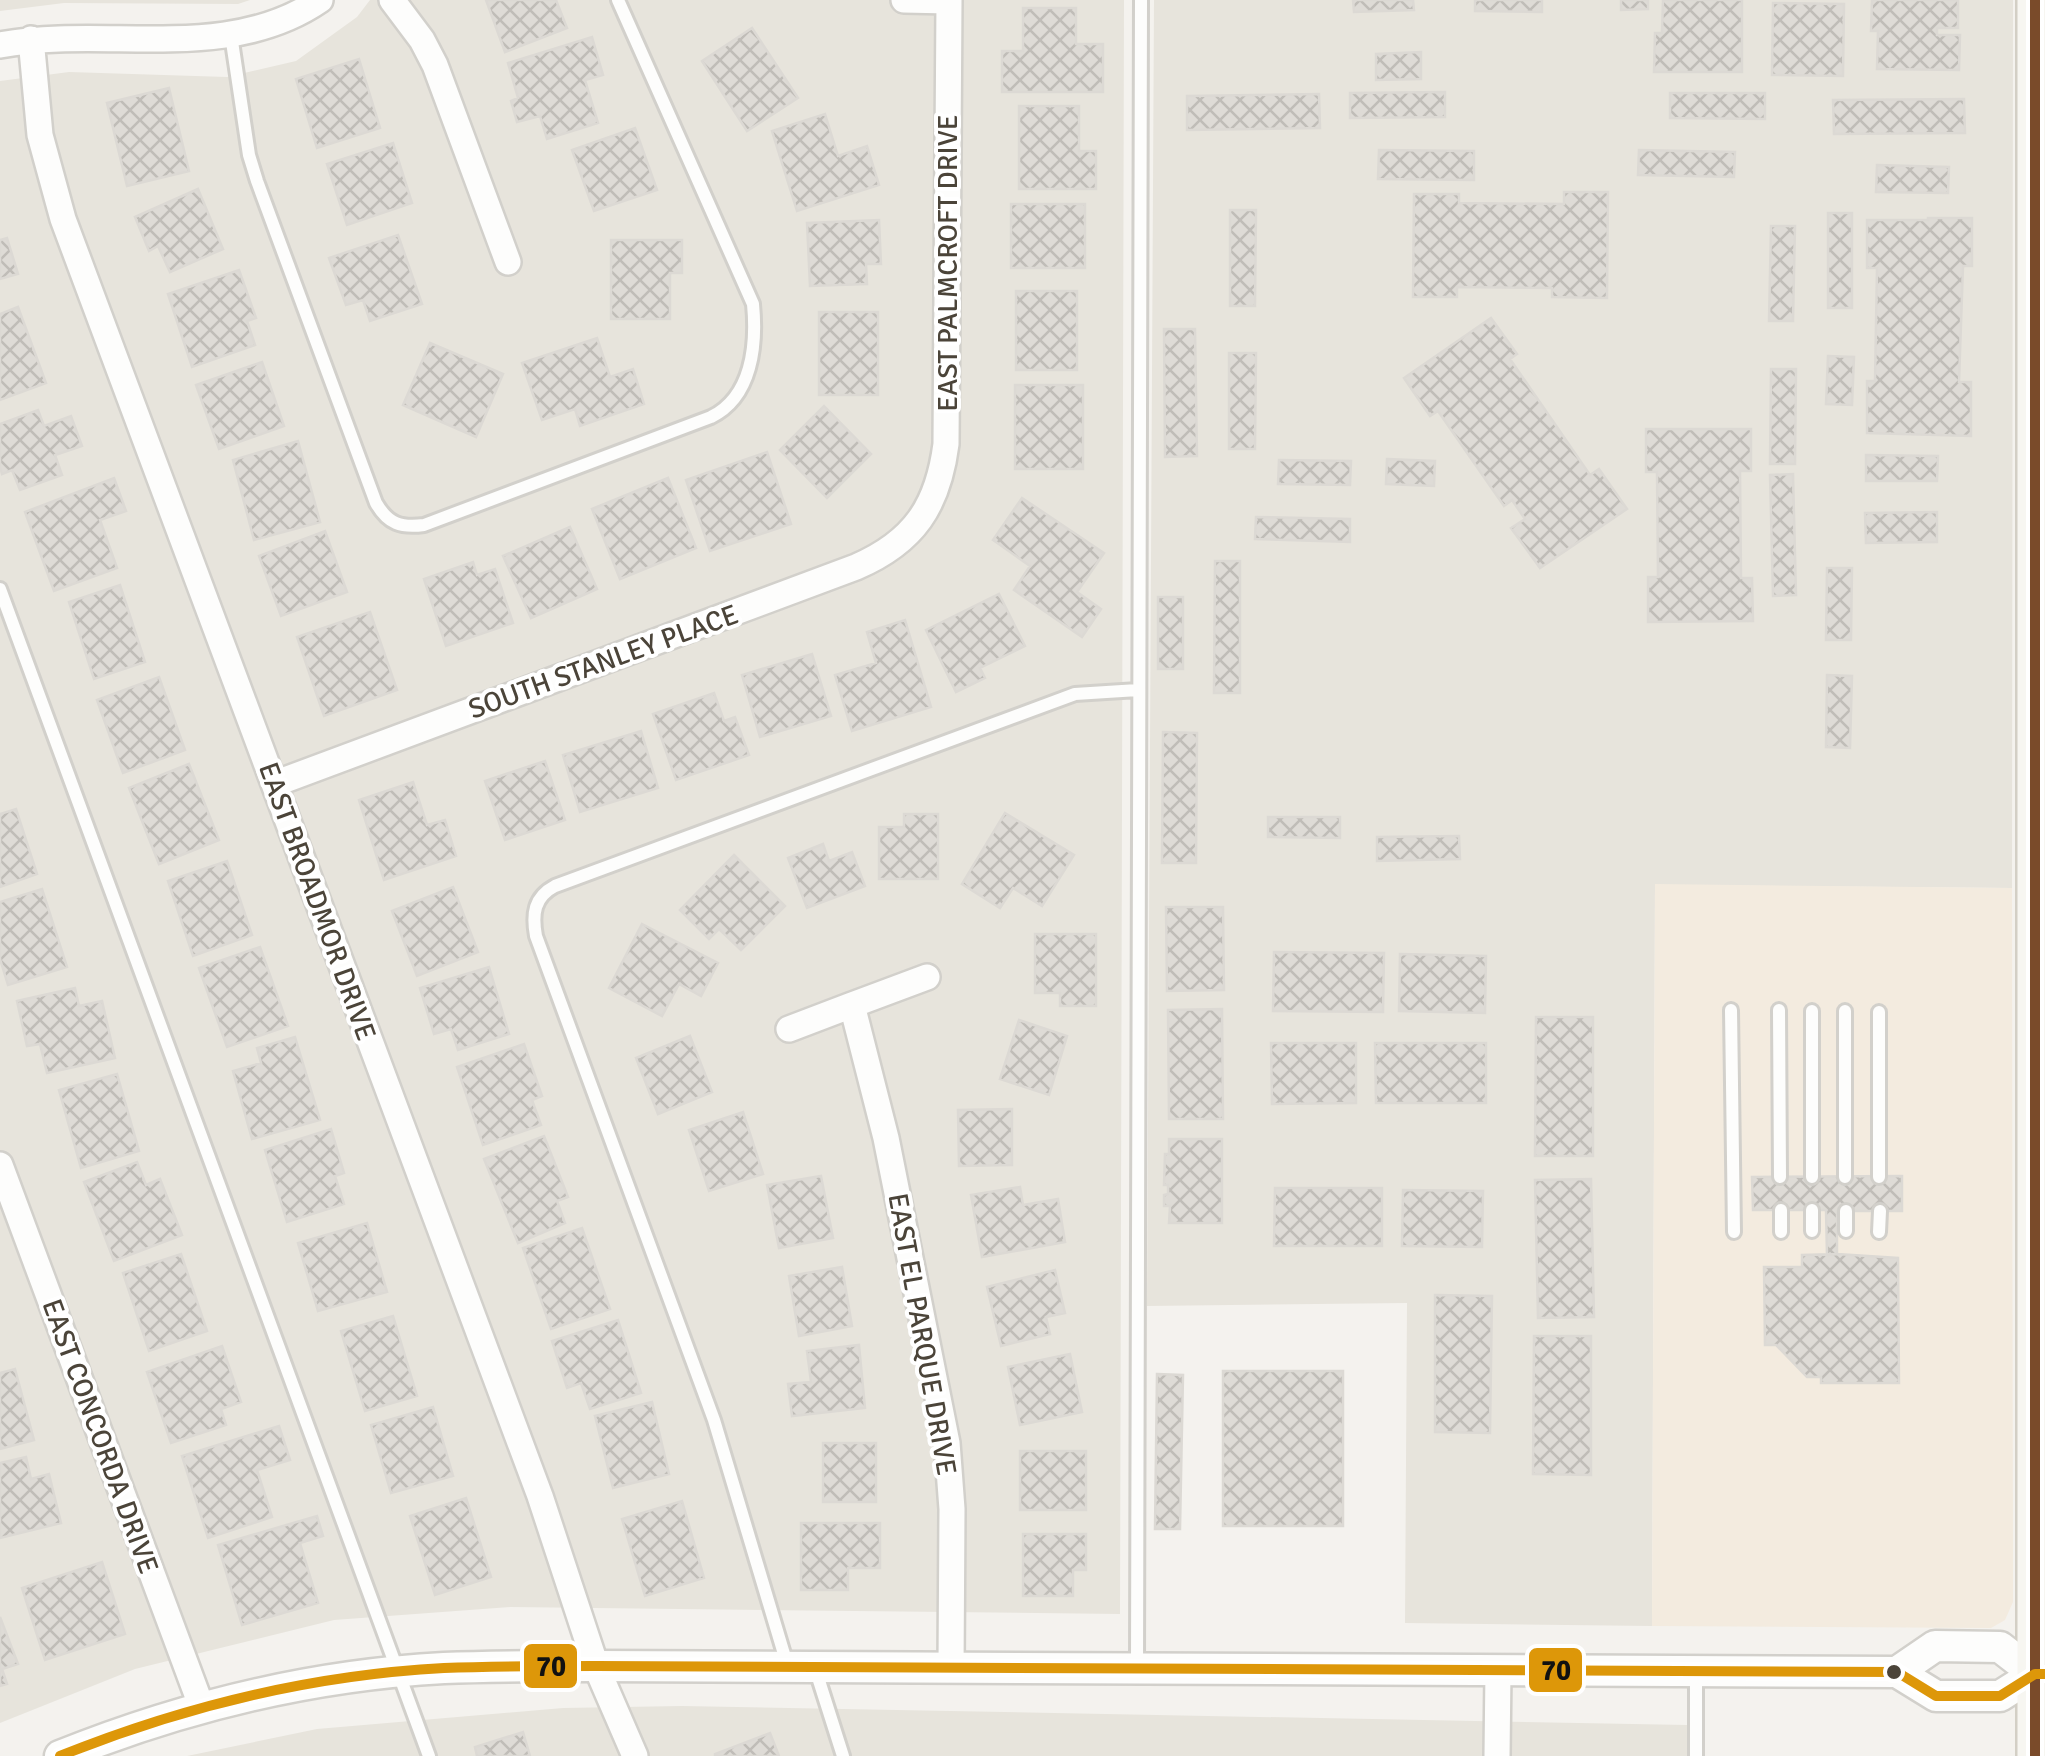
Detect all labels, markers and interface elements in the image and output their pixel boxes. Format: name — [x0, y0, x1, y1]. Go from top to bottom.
street label: EAST PALMCROFT DRIVE — [931, 114, 965, 412]
street label: SOUTH STANLEY PLACE — [464, 597, 743, 727]
street label: EAST BROADMOR DRIVE — [251, 758, 383, 1045]
street label: EAST EL PARQUE DRIVE — [880, 1190, 964, 1478]
street label: EAST CONCORDA DRIVE — [34, 1294, 166, 1578]
line badge: 70 — [522, 1642, 579, 1690]
line badge: 70 — [1527, 1646, 1584, 1694]
text: 70 — [536, 1650, 566, 1684]
text: 70 — [1541, 1654, 1571, 1688]
unlabelled marker — [1884, 1662, 1904, 1682]

